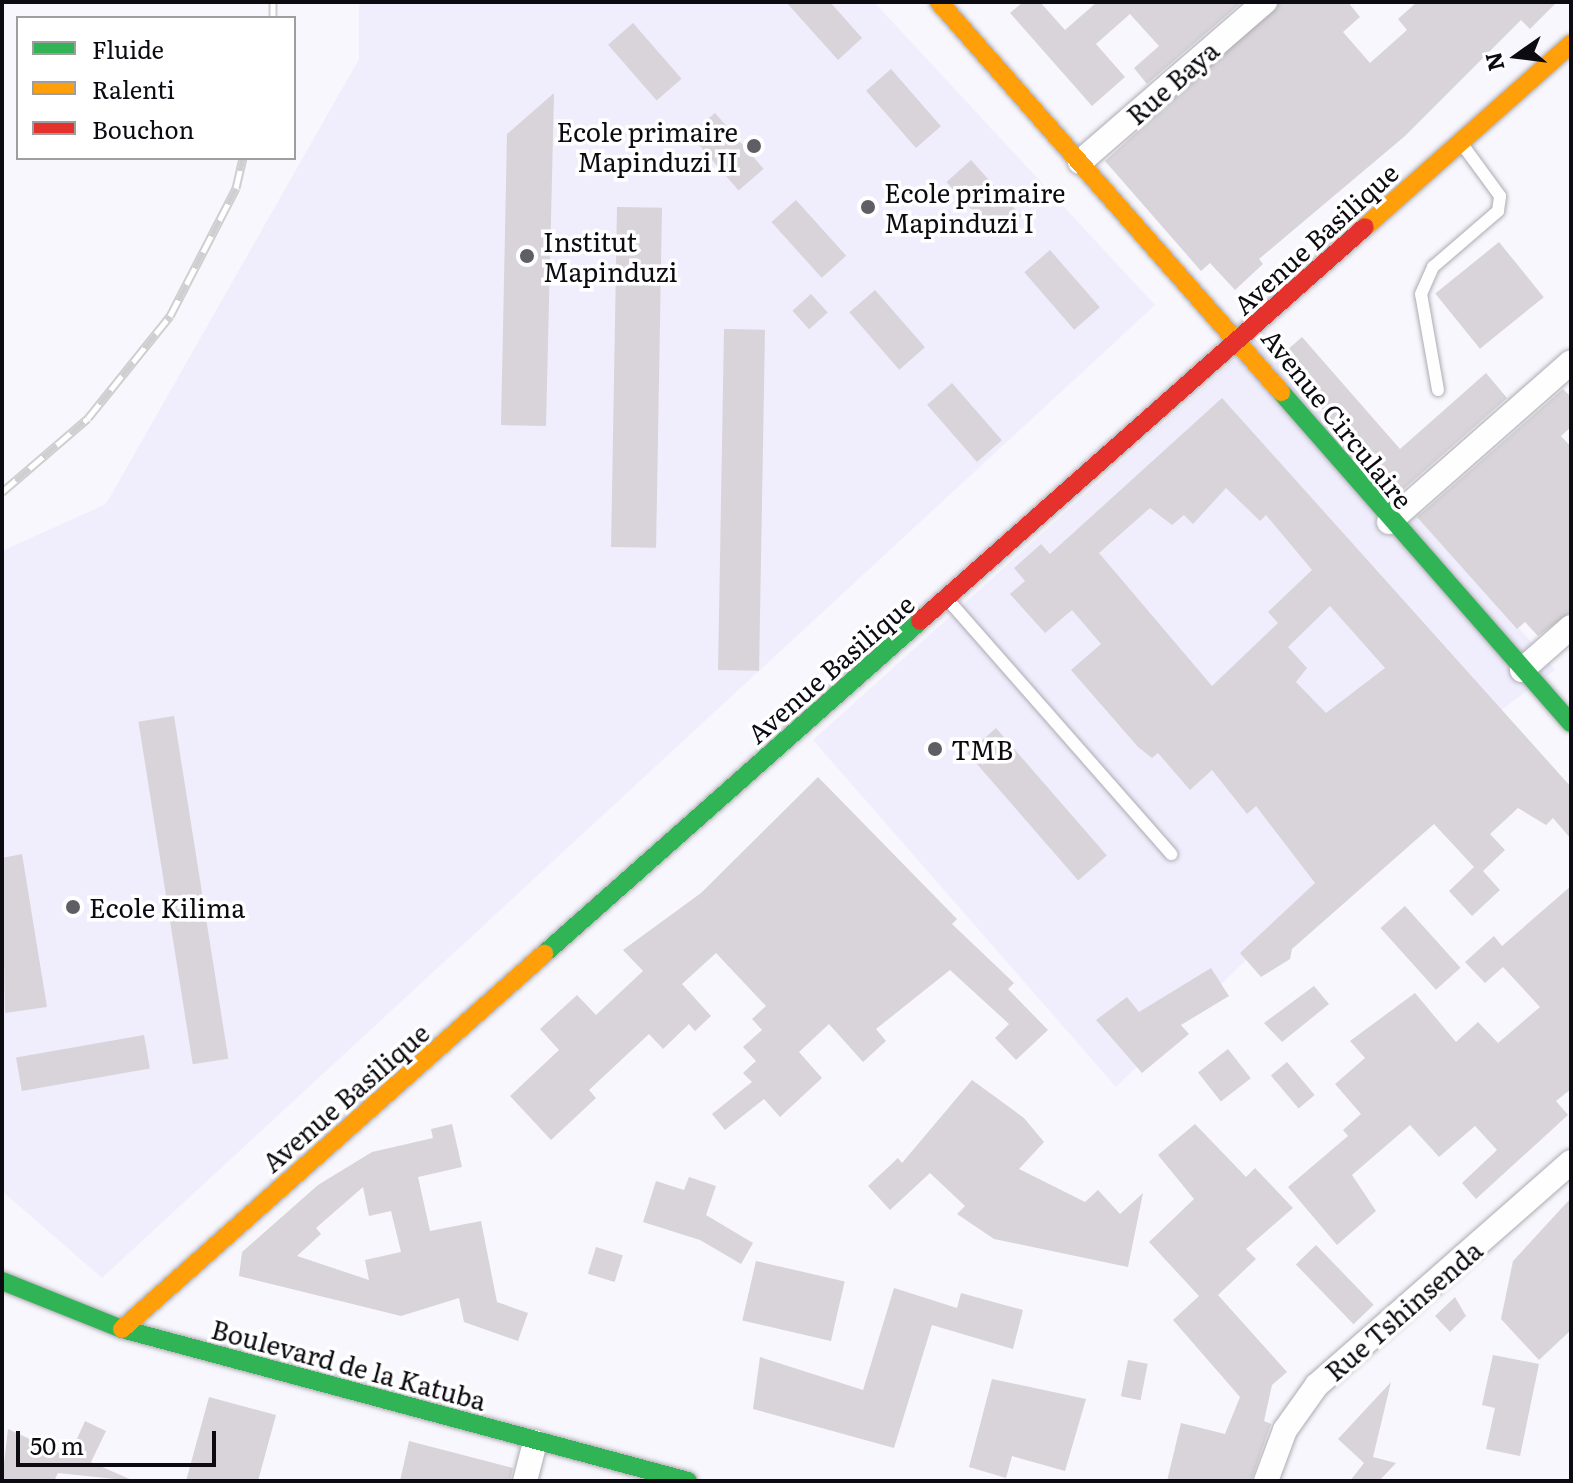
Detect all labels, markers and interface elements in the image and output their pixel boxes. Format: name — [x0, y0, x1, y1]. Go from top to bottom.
legend — [16, 16, 296, 160]
north arrow — [1477, 16, 1557, 96]
text: Fluide — [92, 31, 164, 66]
street label: Rue Baya — [1120, 34, 1224, 130]
text: N — [1475, 49, 1511, 75]
text: Ralenti — [92, 71, 175, 106]
text: Bouchon — [92, 111, 194, 146]
place label: Ecole primaire Mapinduzi II — [556, 115, 738, 176]
marker: Ecole primaire Mapinduzi II — [745, 137, 763, 155]
street label: Avenue Basilique — [1226, 156, 1404, 320]
place label: Ecole primaire Mapinduzi I — [884, 176, 1066, 238]
marker: Ecole primaire Mapinduzi I — [859, 198, 877, 216]
place label: Institut Mapinduzi — [543, 225, 677, 286]
marker: Institut Mapinduzi — [518, 247, 536, 265]
street label: Avenue Circulaire — [1256, 322, 1420, 514]
street label: Avenue Basilique — [740, 587, 920, 749]
place label: TMB — [951, 733, 1013, 765]
marker: TMB — [926, 740, 944, 758]
place label: Ecole Kilima — [89, 891, 245, 923]
marker: Ecole Kilima — [64, 898, 82, 916]
street label: Avenue Basilique — [255, 1016, 435, 1178]
street label: Rue Tshinsenda — [1318, 1234, 1488, 1386]
street label: Boulevard de la Katuba — [208, 1312, 490, 1416]
scale bar — [20, 1415, 220, 1465]
text: 50 m — [30, 1427, 84, 1462]

